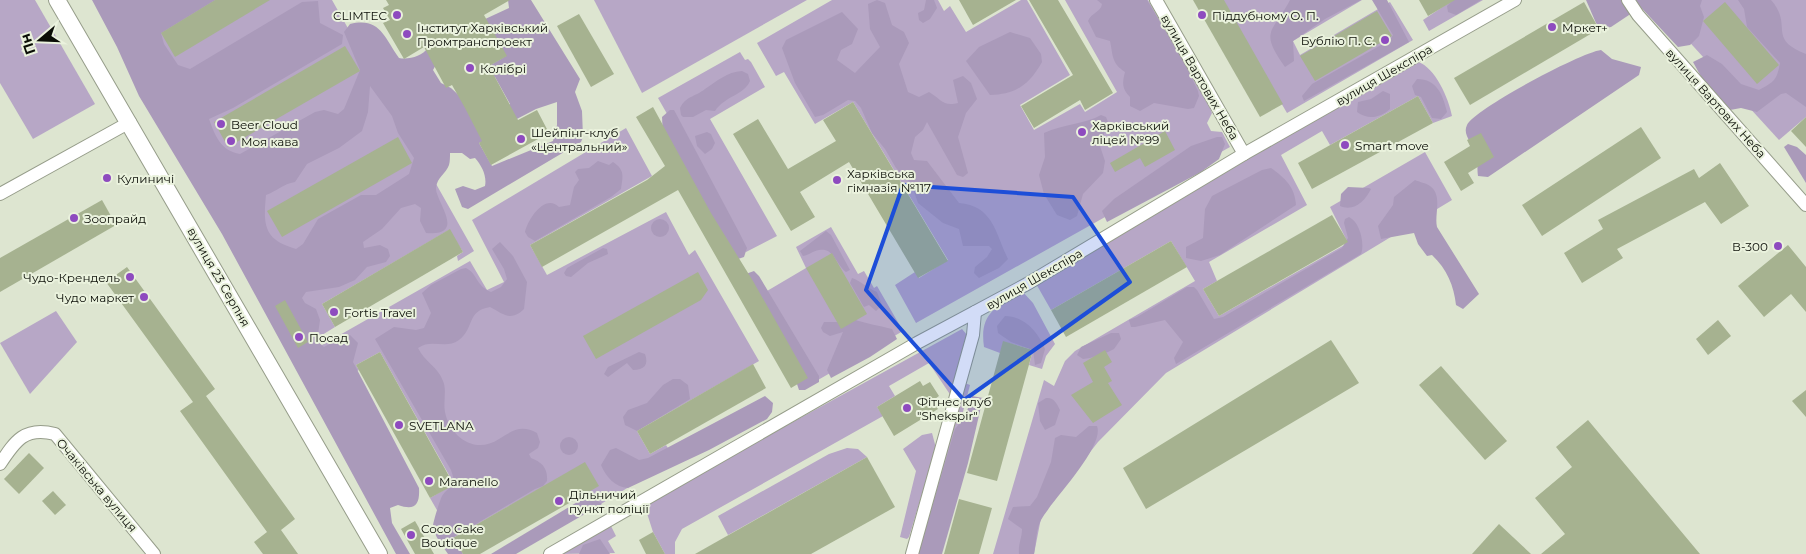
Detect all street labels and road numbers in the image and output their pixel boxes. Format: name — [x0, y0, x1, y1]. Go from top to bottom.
street label: вулиця Вартових Неба — [1158, 12, 1242, 142]
street label: вулиця Шекспіра — [1333, 41, 1435, 109]
street label: вулиця Вартових Неба — [1663, 45, 1769, 161]
street label: вулиця 23 Серпня — [184, 225, 254, 329]
street label: вулиця Шекспіра — [983, 245, 1085, 313]
street label: Очаківська вулиця — [53, 435, 141, 535]

